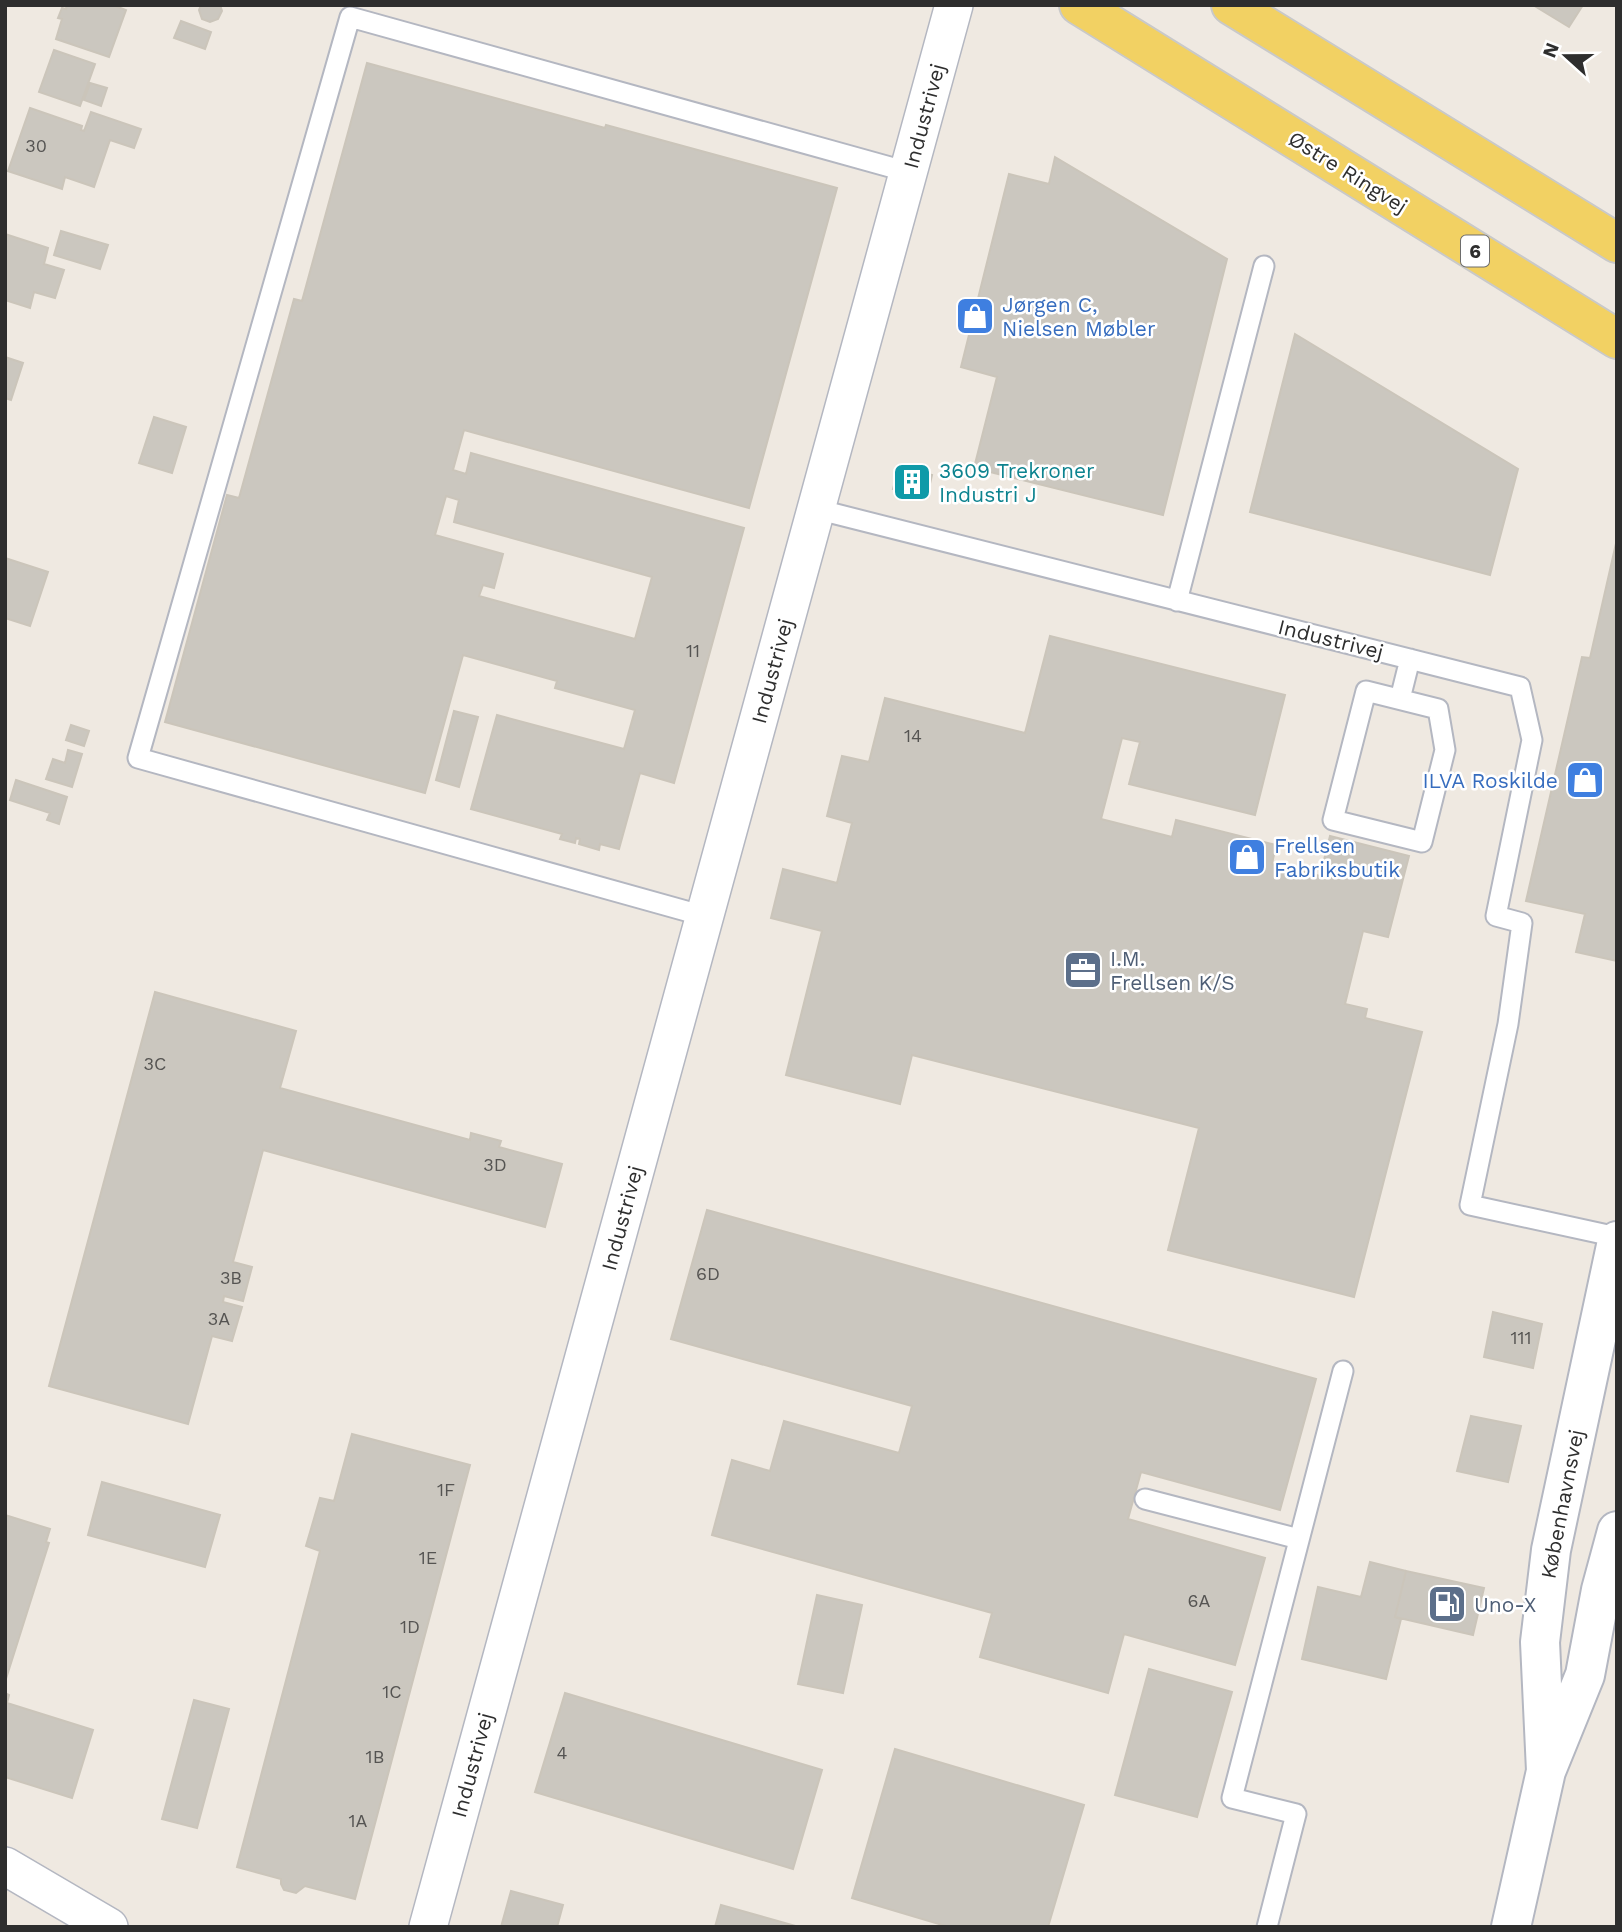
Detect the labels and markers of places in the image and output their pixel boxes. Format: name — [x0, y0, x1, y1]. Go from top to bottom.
place label: Jørgen C, Nielsen Møbler — [1002, 292, 1156, 341]
shop icon: Jørgen C, Nielsen Møbler — [954, 295, 996, 337]
place label: 3609 Trekroner Industri J — [939, 458, 1095, 507]
building icon: 3609 Trekroner Industri J — [891, 461, 933, 503]
shop icon: ILVA Roskilde — [1564, 759, 1606, 801]
place label: ILVA Roskilde — [1422, 768, 1558, 793]
place label: Frellsen Fabriksbutik — [1274, 833, 1400, 882]
shop icon: Frellsen Fabriksbutik — [1226, 836, 1268, 878]
place label: I.M. Frellsen K/S — [1110, 946, 1235, 995]
office icon: I.M. Frellsen K/S — [1062, 949, 1104, 991]
fuel station icon: Uno-X — [1426, 1583, 1468, 1625]
place label: Uno-X — [1474, 1592, 1537, 1617]

